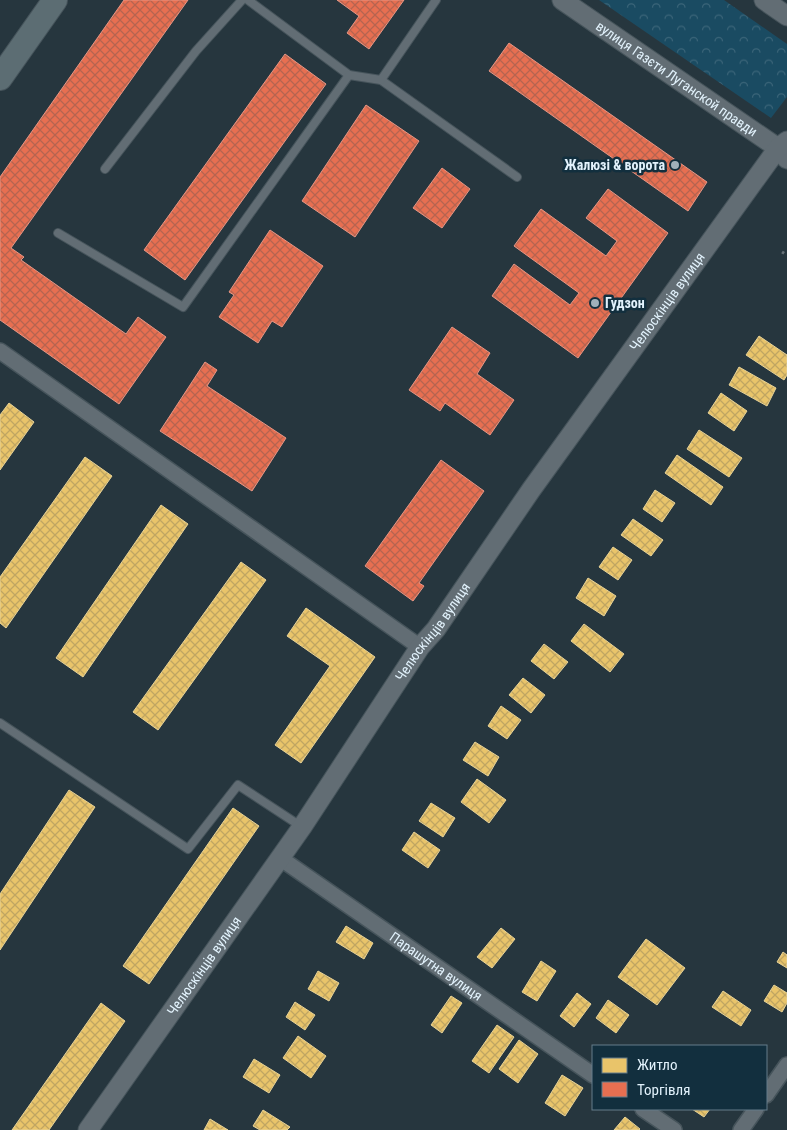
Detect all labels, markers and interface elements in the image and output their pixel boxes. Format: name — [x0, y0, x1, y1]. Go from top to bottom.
street label: вулиця Газєти Луганской правди — [593, 18, 760, 139]
place label: Жалюзі & ворота — [564, 157, 665, 173]
marker: Жалюзі & ворота — [669, 159, 681, 171]
street label: Челюскінців вулиця — [626, 249, 708, 354]
place label: Гудзон — [605, 295, 645, 311]
marker: Гудзон — [589, 297, 601, 309]
street label: Челюскінців вулиця — [392, 580, 473, 684]
street label: Челюскінців вулиця — [164, 913, 244, 1018]
street label: Парашутна вулиця — [387, 929, 485, 1004]
legend — [592, 1045, 767, 1110]
text: Житло — [637, 1056, 677, 1074]
text: Торгівля — [637, 1081, 690, 1099]

